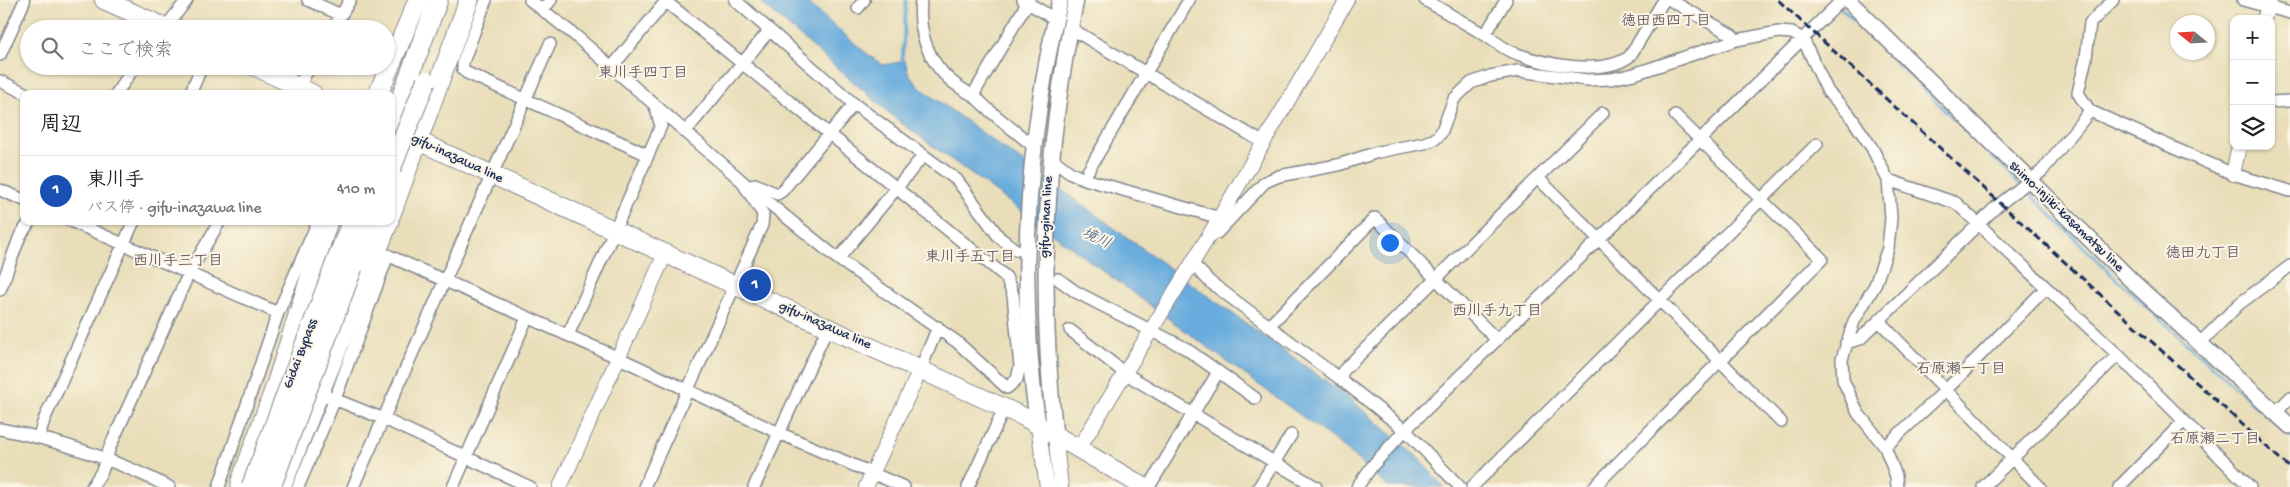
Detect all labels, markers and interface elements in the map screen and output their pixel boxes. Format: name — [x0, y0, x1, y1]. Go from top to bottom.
district label: 徳田西四丁目 — [1621, 12, 1711, 31]
north arrow — [2170, 15, 2215, 60]
map controls — [2230, 15, 2275, 150]
button: + — [2230, 15, 2275, 60]
search box — [20, 20, 395, 75]
icon: search — [38, 34, 66, 62]
text: ここで検索 — [78, 40, 173, 63]
button: − — [2230, 60, 2275, 105]
district label: 東川手四丁目 — [598, 64, 688, 83]
button: layers — [2230, 105, 2275, 150]
text: 周辺 — [40, 114, 82, 139]
street label: gifu-inazawa line — [408, 130, 506, 188]
street label: shimo-injiki-kasamatsu line — [2005, 158, 2128, 277]
text: 東川手 — [87, 170, 144, 193]
street label: gifu-ginan line — [1036, 175, 1058, 258]
text: 1 — [53, 181, 59, 200]
text: 410 m — [337, 181, 375, 200]
text: バス停 · gifu-inazawa line — [87, 200, 261, 219]
water label: 境川 — [1079, 225, 1113, 253]
your location — [1377, 230, 1403, 256]
district label: 徳田九丁目 — [2165, 244, 2241, 263]
district label: 東川手五丁目 — [925, 248, 1015, 267]
district label: 西川手三丁目 — [133, 252, 223, 271]
pin: 1 — [739, 266, 771, 304]
street label: gifu-inazawa line — [776, 298, 875, 354]
district label: 西川手九丁目 — [1452, 302, 1542, 321]
street label: Gidai Bypass — [280, 316, 322, 391]
district label: 石原瀬一丁目 — [1916, 361, 2006, 379]
district label: 石原瀬二丁目 — [2170, 431, 2260, 449]

